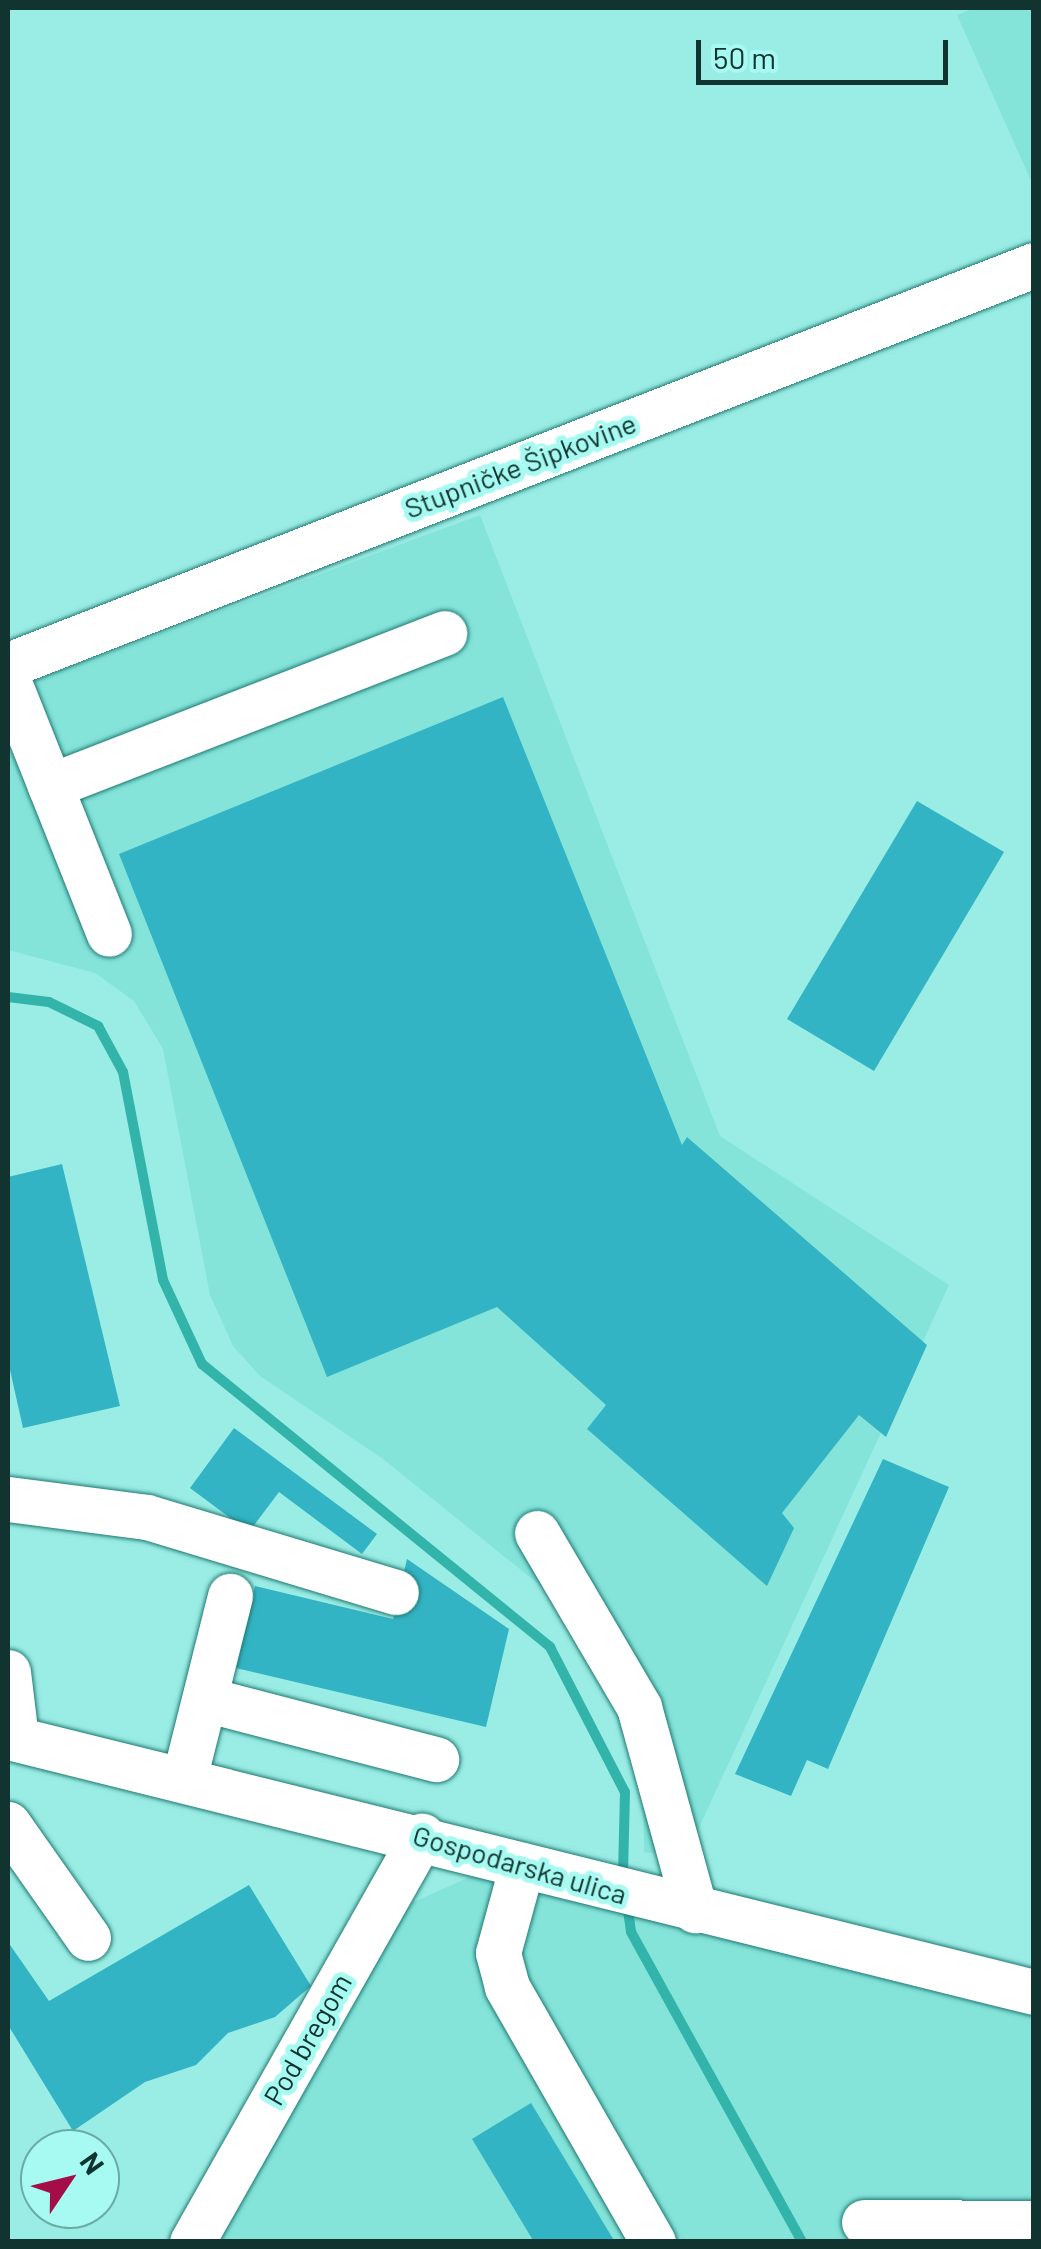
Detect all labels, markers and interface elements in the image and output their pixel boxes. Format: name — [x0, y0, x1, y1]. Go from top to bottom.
scale bar — [701, 20, 954, 82]
text: 50 m — [713, 39, 776, 75]
street label: Stupničke Šipkovine — [400, 405, 640, 525]
street label: Gospodarska ulica — [409, 1817, 631, 1911]
street label: Pod bregom — [256, 1967, 358, 2111]
north arrow — [20, 2129, 120, 2229]
text: N — [74, 2146, 112, 2180]

